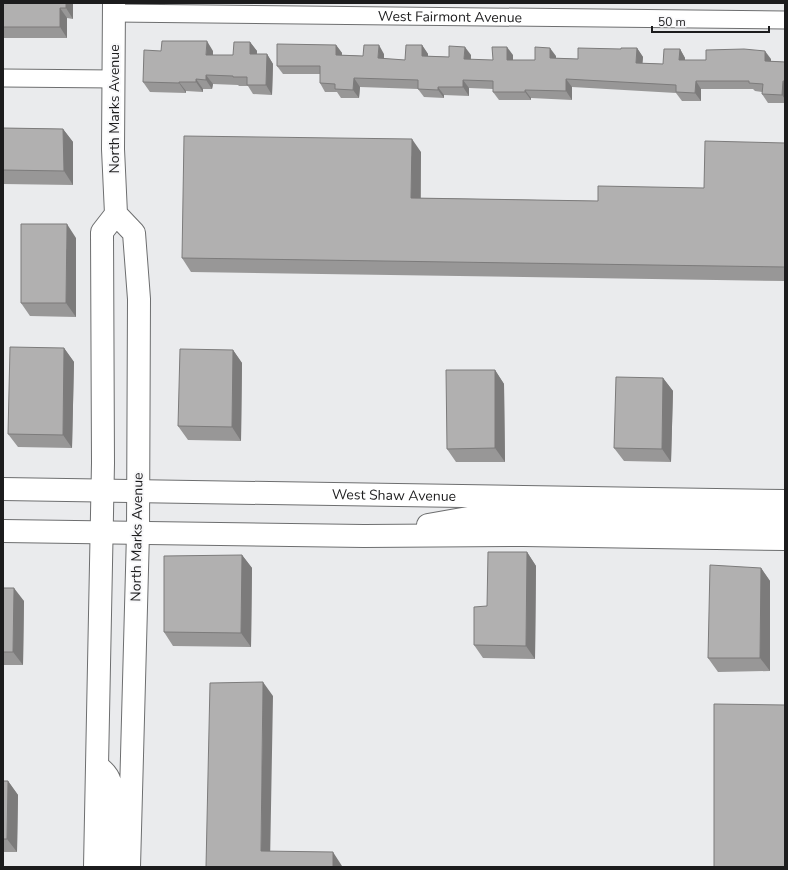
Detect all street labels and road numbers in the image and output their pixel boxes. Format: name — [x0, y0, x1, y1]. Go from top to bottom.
street label: West Fairmont Avenue — [378, 6, 522, 27]
street label: North Marks Avenue — [105, 44, 124, 174]
street label: North Marks Avenue — [126, 472, 148, 602]
street label: West Shaw Avenue — [332, 485, 456, 505]

